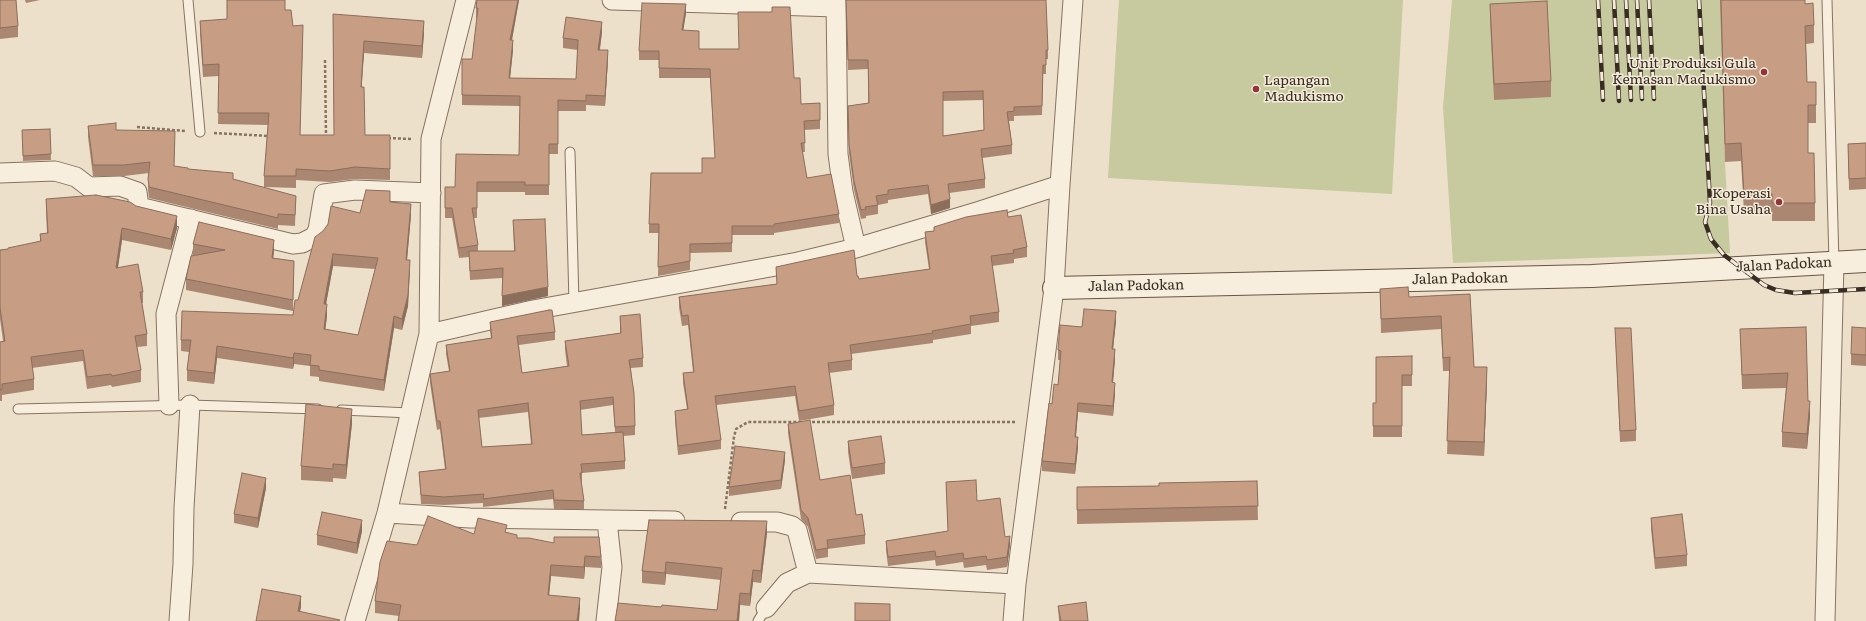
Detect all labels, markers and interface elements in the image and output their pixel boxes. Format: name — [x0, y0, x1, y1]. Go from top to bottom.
place label: Unit Produksi Gula Kemasan Madukismo — [1612, 56, 1756, 88]
marker: Unit Produksi Gula Kemasan Madukismo — [1759, 67, 1769, 77]
place label: Lapangan Madukismo — [1264, 73, 1344, 106]
marker: Lapangan Madukismo — [1251, 84, 1261, 94]
place label: Koperasi Bina Usaha — [1696, 186, 1771, 218]
marker: Koperasi Bina Usaha — [1774, 197, 1784, 207]
street label: Jalan Padokan — [1735, 254, 1833, 276]
street label: Jalan Padokan — [1412, 270, 1508, 288]
street label: Jalan Padokan — [1088, 277, 1184, 295]

